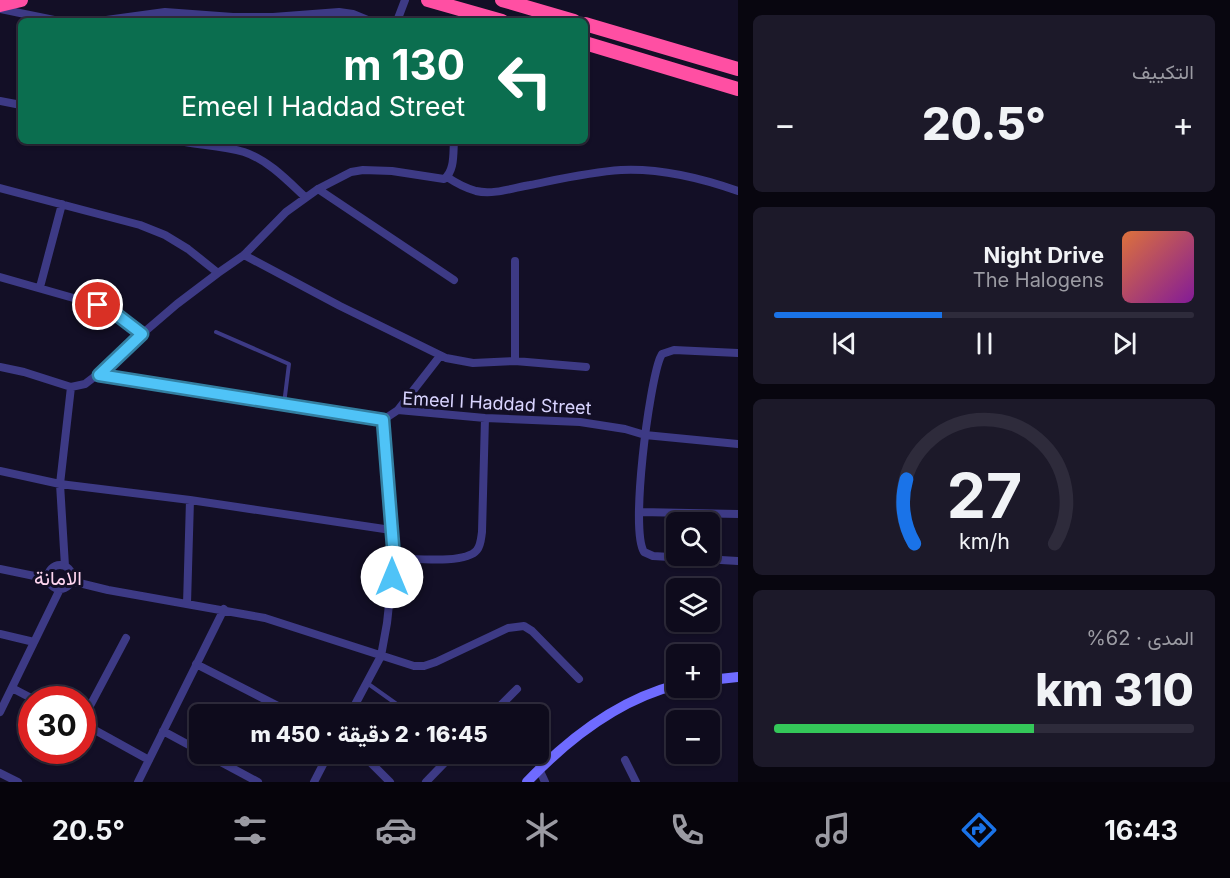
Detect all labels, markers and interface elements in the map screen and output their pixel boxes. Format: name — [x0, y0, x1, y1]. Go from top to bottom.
text: 130 m — [343, 39, 465, 90]
icon: left — [486, 42, 564, 120]
text: التكييف — [1132, 60, 1194, 84]
text: Emeel I Haddad Street — [181, 90, 465, 123]
text: 20.5° — [922, 96, 1046, 151]
text: − — [774, 104, 796, 144]
text: + — [1172, 104, 1194, 144]
text: Night Drive — [984, 242, 1104, 268]
text: The Halogens — [973, 268, 1104, 292]
pin — [72, 279, 123, 330]
icon: arrive — [81, 288, 114, 321]
icon: previous — [828, 327, 861, 360]
icon: pause — [968, 327, 1001, 360]
icon: next — [1108, 327, 1141, 360]
street label: Emeel I Haddad Street — [402, 388, 592, 418]
text: 27 — [946, 458, 1022, 533]
map controls — [666, 512, 720, 764]
button: search — [666, 512, 720, 566]
text: km/h — [959, 528, 1009, 554]
position arrow — [360, 545, 424, 609]
district label: الامانة — [34, 566, 82, 590]
button: layers — [666, 578, 720, 632]
text: المدى · 62% — [1086, 626, 1194, 650]
button: + — [666, 644, 720, 698]
text: 310 km — [1035, 662, 1194, 717]
speed limit sign: 30 — [18, 686, 96, 764]
button: − — [666, 710, 720, 764]
text: 16:45 · 2 دقيقة · 450 m — [250, 721, 488, 747]
icon: filters — [229, 809, 271, 851]
icon: car — [375, 809, 417, 851]
icon: climate — [521, 809, 563, 851]
icon: phone — [666, 809, 708, 851]
icon: music — [812, 809, 854, 851]
icon: directions — [958, 809, 1000, 851]
text: 20.5° — [52, 814, 125, 847]
text: 16:43 — [1104, 814, 1178, 847]

